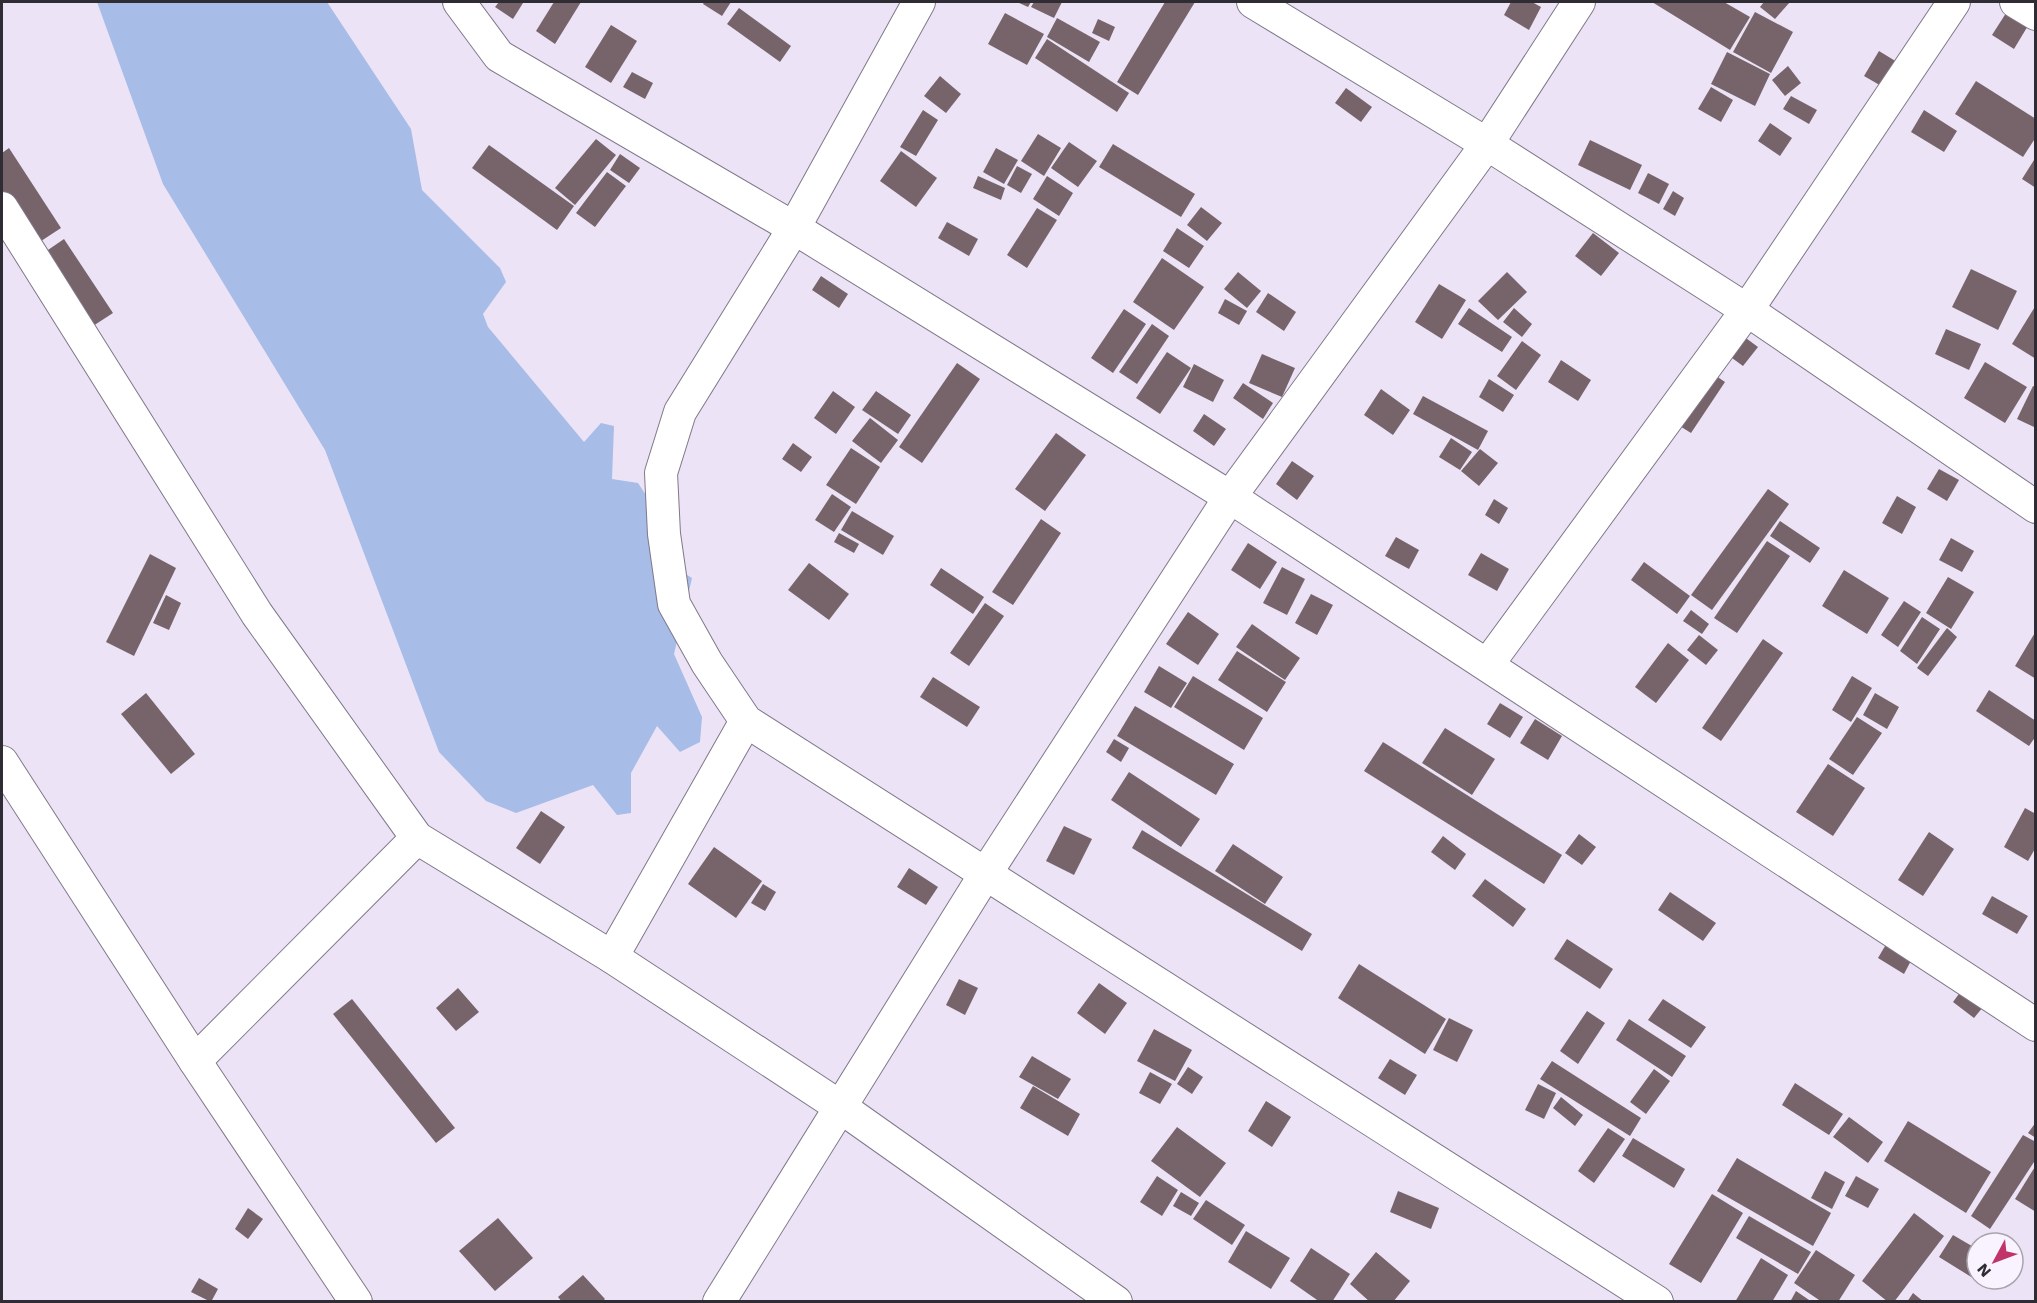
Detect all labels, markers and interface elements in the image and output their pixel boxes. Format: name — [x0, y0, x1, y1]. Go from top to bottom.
north arrow — [1965, 1231, 2025, 1291]
text: N — [1973, 1260, 1995, 1281]

